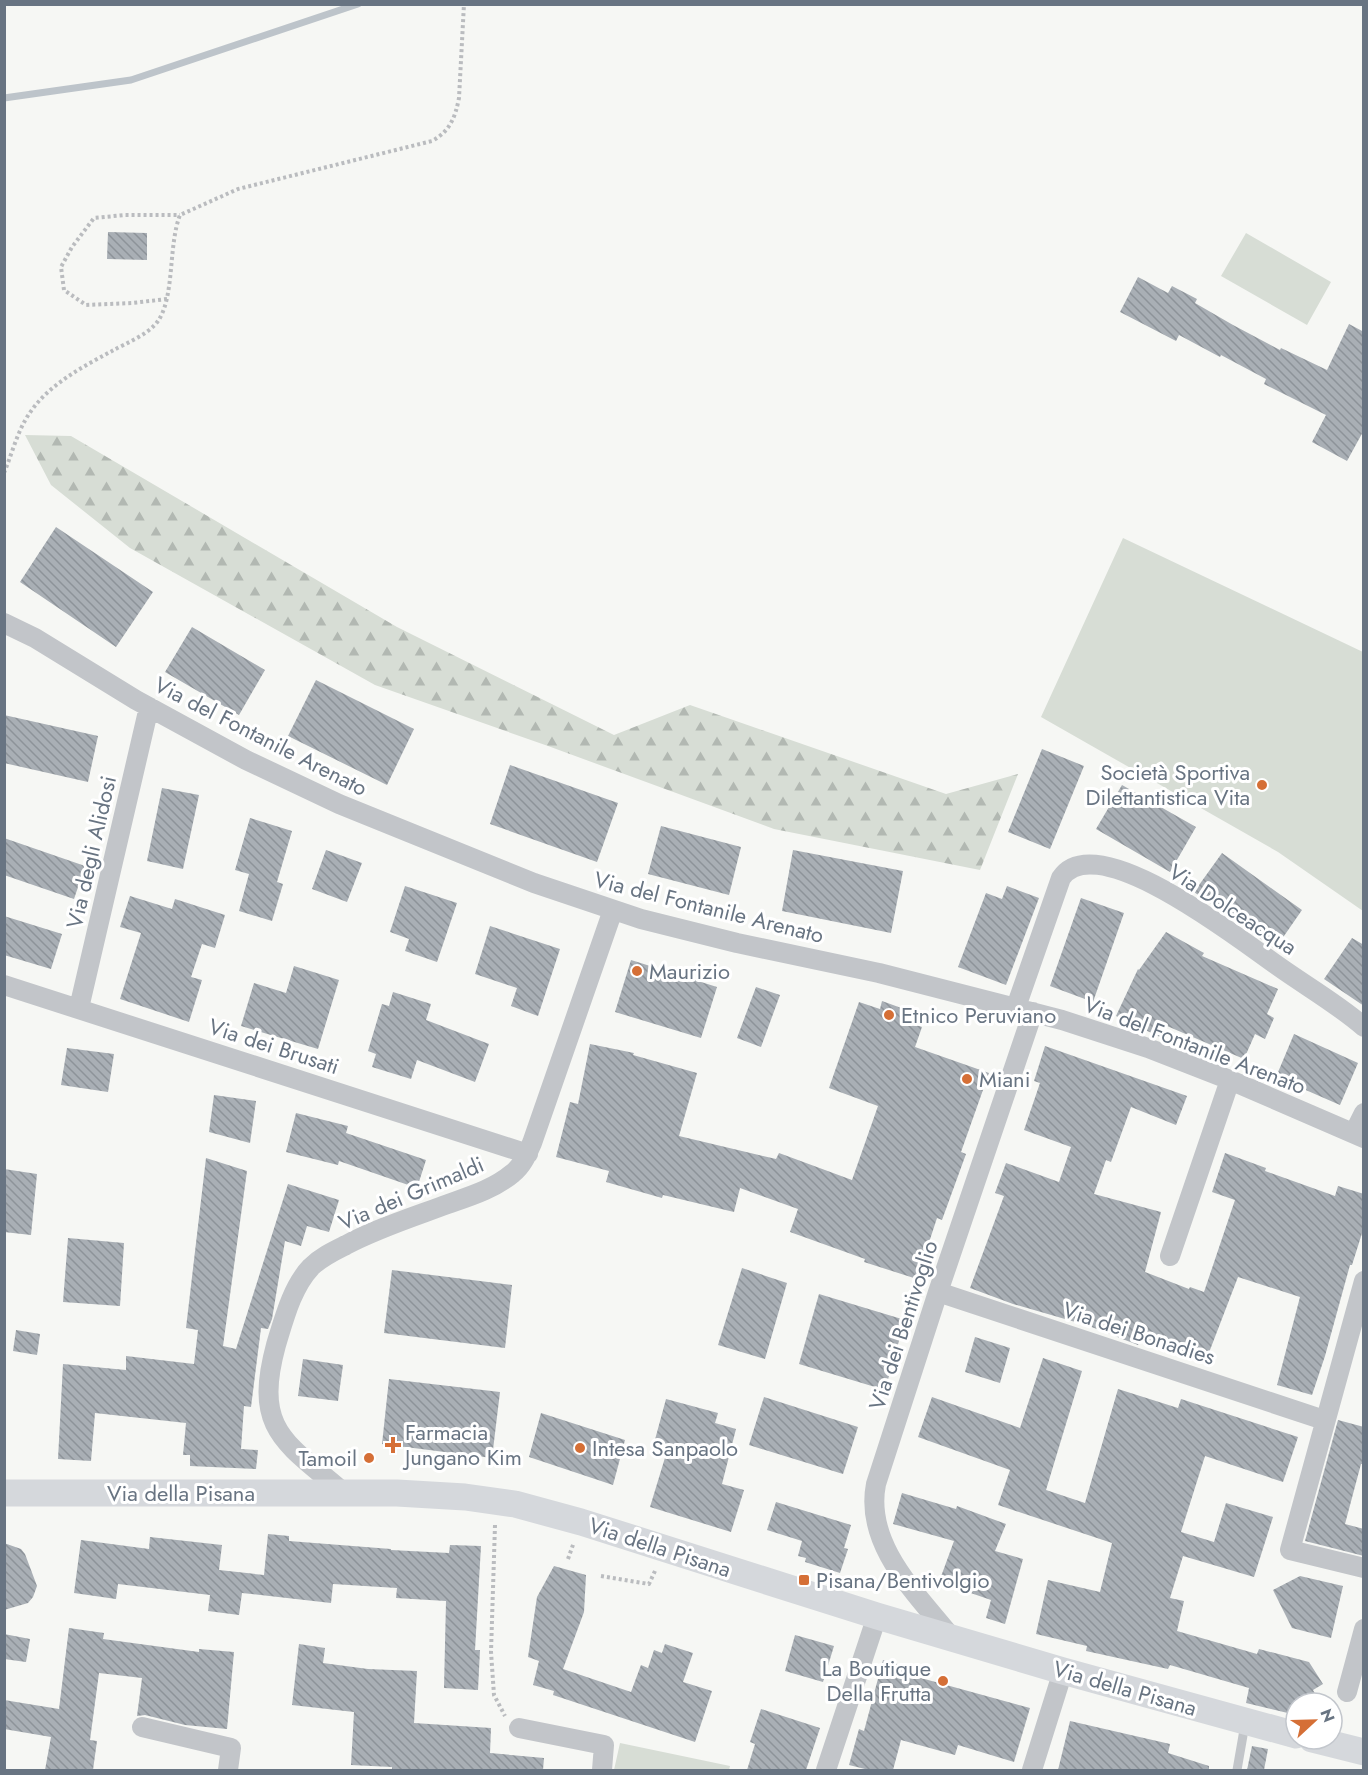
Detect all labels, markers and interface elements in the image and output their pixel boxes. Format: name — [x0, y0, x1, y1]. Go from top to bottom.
street label: Via del Fontanile Arenato — [149, 668, 373, 804]
place label: Società Sportiva Dilettantistica Vita — [1086, 756, 1250, 813]
street label: Via degli Alidosi — [58, 773, 124, 931]
marker: Società Sportiva Dilettantistica Vita — [1255, 778, 1269, 792]
street label: Via Dolceacqua — [1163, 856, 1303, 962]
street label: Via del Fontanile Arenato — [591, 863, 827, 951]
place label: Maurizio — [649, 955, 730, 987]
marker: Maurizio — [630, 964, 644, 978]
street label: Via del Fontanile Arenato — [1079, 988, 1311, 1102]
place label: Etnico Peruviano — [901, 999, 1056, 1031]
marker: Etnico Peruviano — [882, 1008, 896, 1022]
street label: Via dei Brusati — [205, 1010, 343, 1082]
place label: Miani — [979, 1063, 1030, 1095]
marker: Miani — [960, 1072, 974, 1086]
street label: Via dei Grimaldi — [333, 1148, 489, 1238]
street label: Via dei Bentivoglio — [861, 1236, 945, 1414]
street label: Via dei Bonadies — [1059, 1293, 1219, 1373]
place label: Farmacia Jungano Kim — [402, 1416, 522, 1473]
place label: Intesa Sanpaolo — [592, 1432, 738, 1464]
marker: Farmacia Jungano Kim — [386, 1438, 400, 1452]
marker: Intesa Sanpaolo — [573, 1441, 587, 1455]
place label: Tamoil — [298, 1442, 357, 1474]
marker: Tamoil — [362, 1451, 376, 1465]
street label: Via della Pisana — [107, 1477, 255, 1509]
street label: Via della Pisana — [585, 1509, 735, 1585]
place label: Pisana/Bentivolgio — [816, 1564, 990, 1596]
marker: Pisana/Bentivolgio — [797, 1573, 811, 1587]
place label: La Boutique Della Frutta — [822, 1652, 931, 1709]
street label: Via della Pisana — [1049, 1652, 1201, 1724]
marker: La Boutique Della Frutta — [936, 1674, 950, 1688]
north arrow — [1284, 1691, 1344, 1751]
text: N — [1314, 1705, 1340, 1726]

